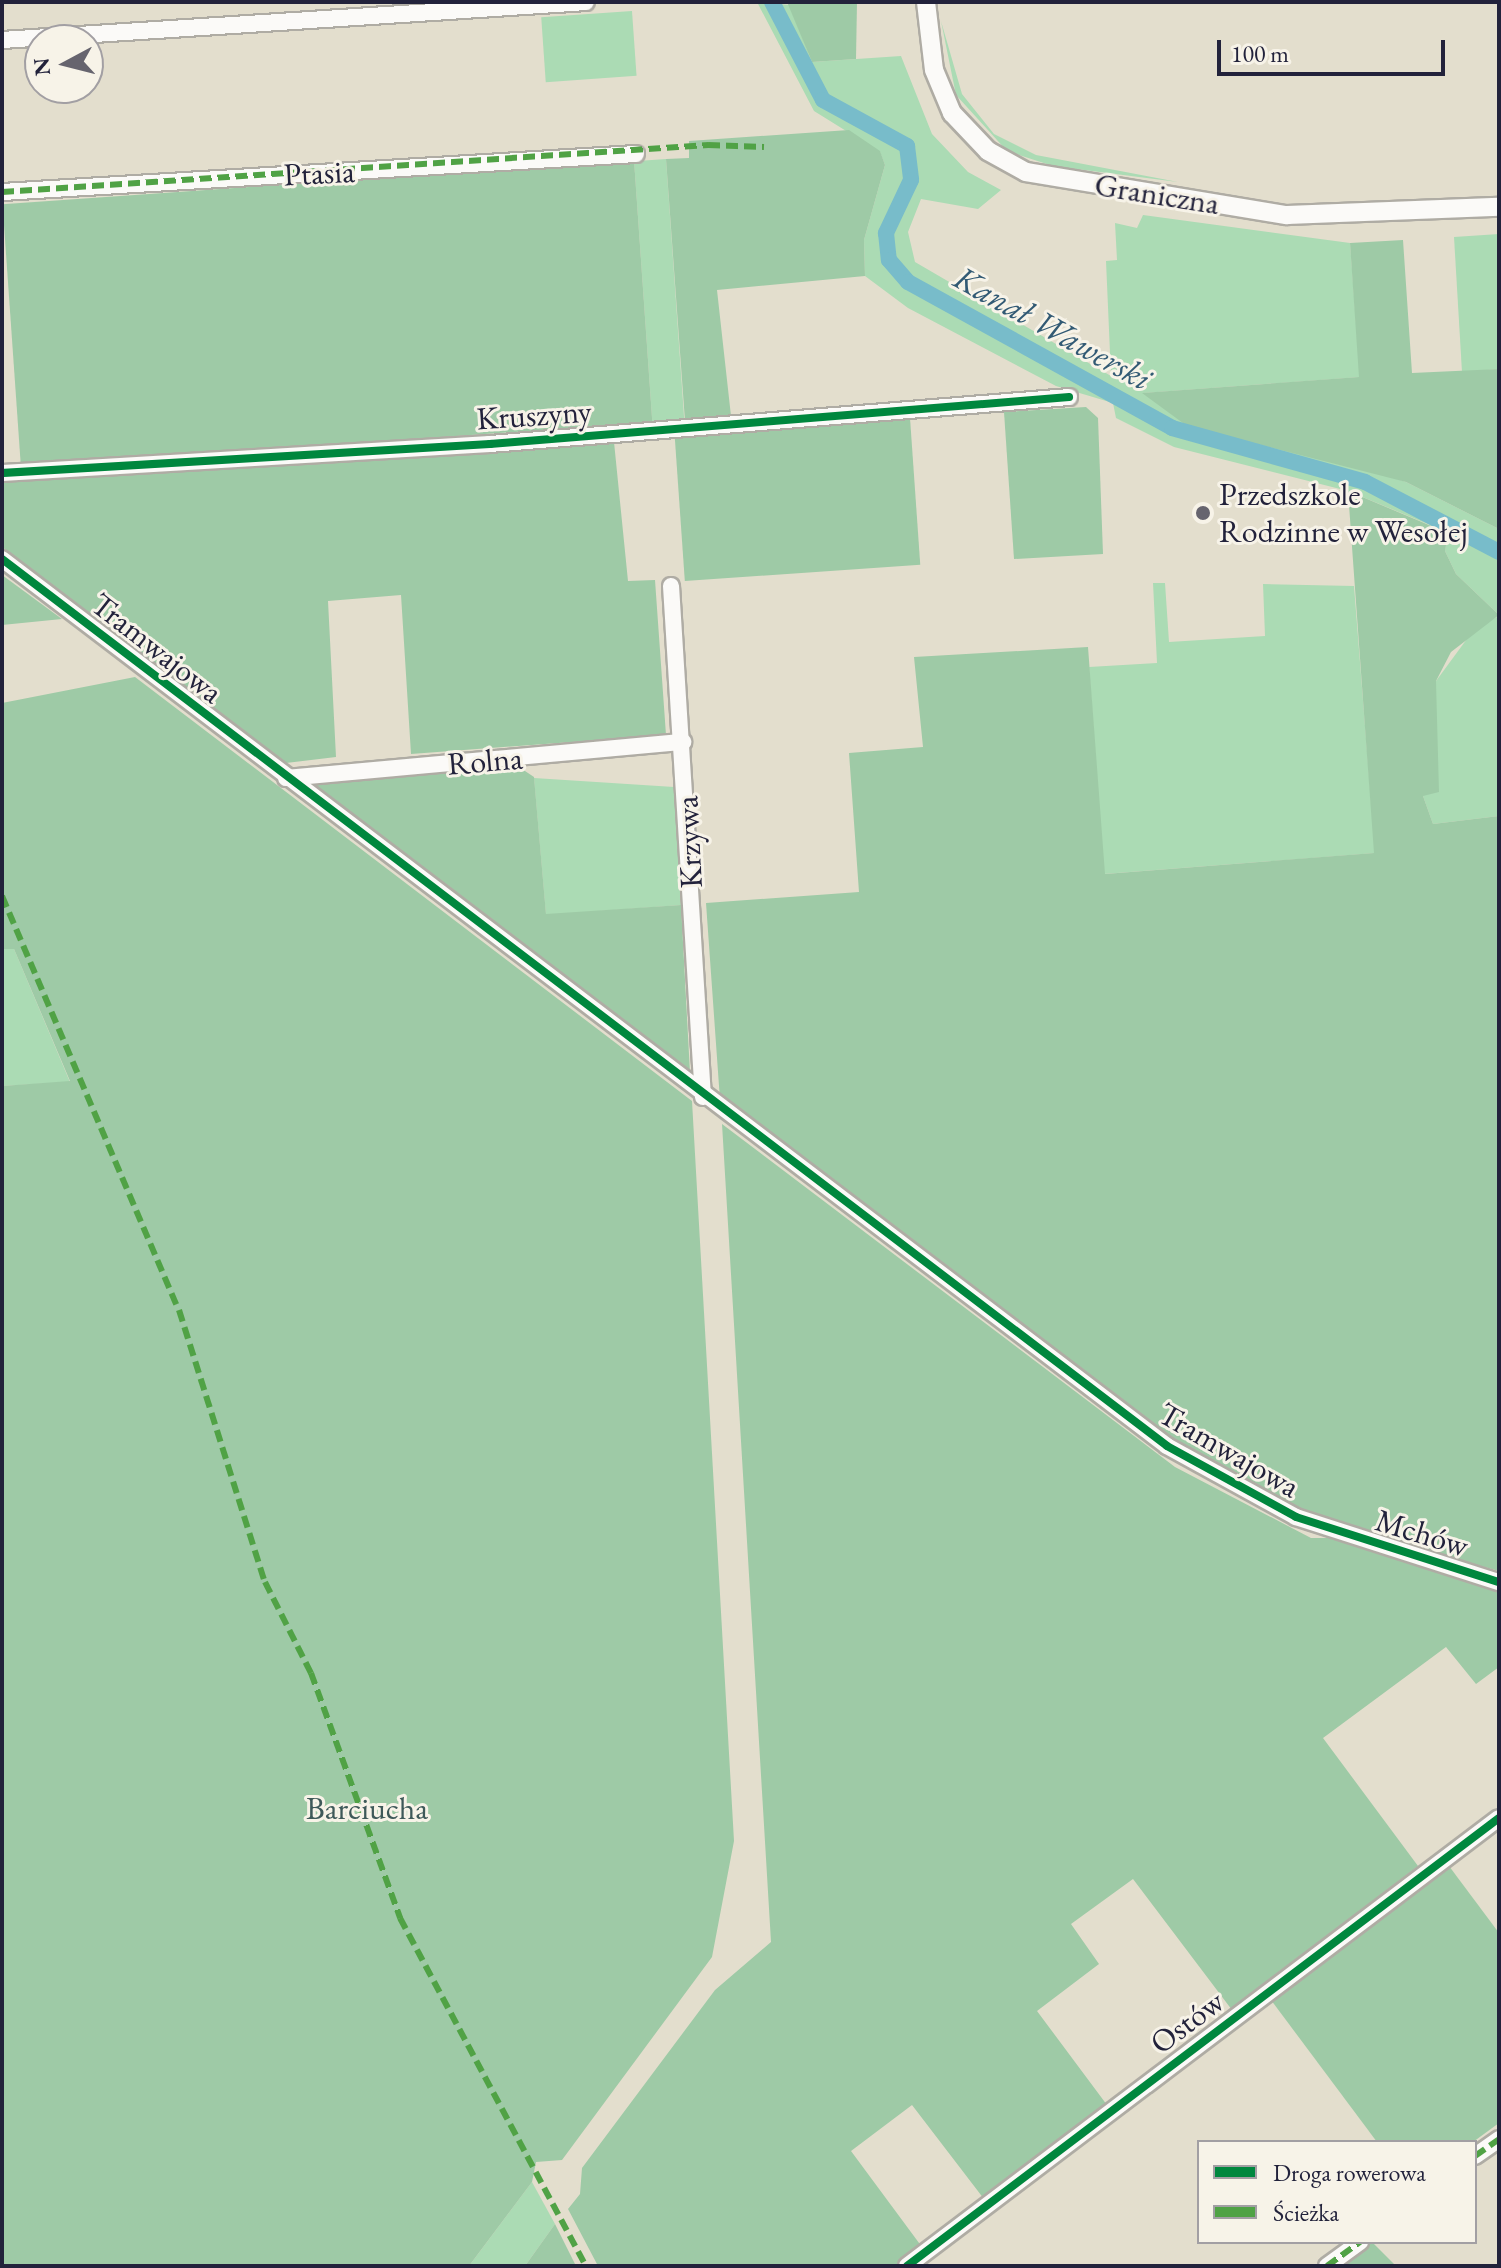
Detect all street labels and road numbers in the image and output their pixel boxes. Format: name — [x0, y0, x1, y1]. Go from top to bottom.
street label: Ptasia — [282, 152, 356, 194]
street label: Graniczna — [1092, 165, 1222, 223]
street label: Kruszyny — [475, 392, 593, 438]
street label: Tramwajowa — [84, 585, 230, 711]
street label: Rolna — [446, 739, 524, 783]
street label: Krzywa — [667, 795, 711, 889]
street label: Tramwajowa — [1152, 1394, 1306, 1506]
street label: Mchów — [1371, 1501, 1473, 1565]
street label: Ostów — [1143, 1982, 1231, 2062]

